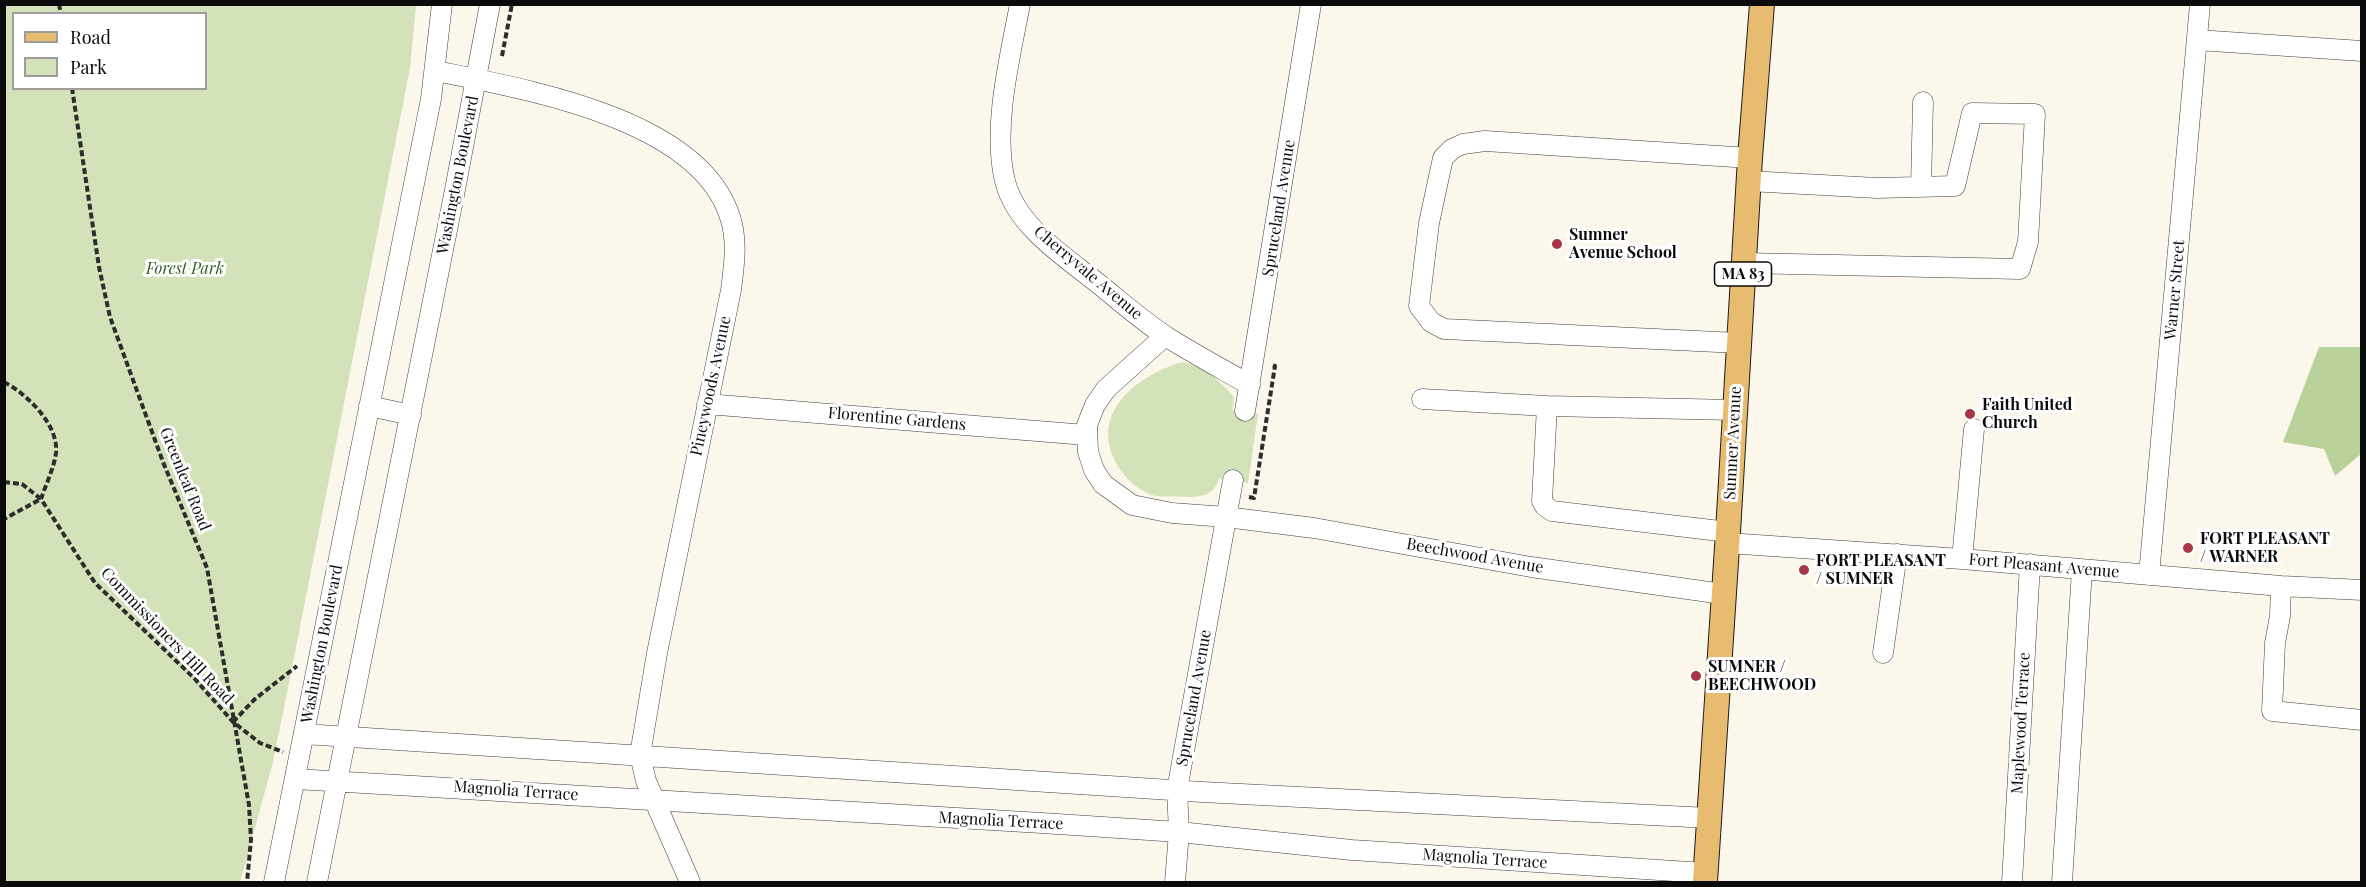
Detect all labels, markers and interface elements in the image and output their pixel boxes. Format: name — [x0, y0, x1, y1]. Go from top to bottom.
legend — [12, 12, 207, 90]
text: Road — [70, 25, 111, 49]
text: Park — [70, 55, 107, 79]
street label: Washington Boulevard — [433, 94, 483, 256]
street label: Spruceland Avenue — [1259, 138, 1299, 278]
street label: Cherryvale Avenue — [1030, 222, 1146, 324]
place label: Sumner Avenue School — [1569, 225, 1677, 263]
marker: Sumner Avenue School — [1550, 237, 1564, 251]
street label: Warner Street — [2161, 239, 2189, 341]
park label: Forest Park — [146, 259, 224, 279]
road number: MA 83 — [1714, 262, 1772, 286]
street label: Pineywoods Avenue — [687, 314, 735, 458]
street label: Sumner Avenue — [1720, 386, 1746, 500]
place label: Faith United Church — [1982, 395, 2072, 433]
street label: Florentine Gardens — [827, 403, 967, 435]
marker: Faith United Church — [1963, 407, 1977, 421]
street label: Greenleaf Road — [156, 424, 214, 534]
place label: FORT PLEASANT / WARNER — [2200, 529, 2330, 567]
street label: Beechwood Avenue — [1405, 534, 1545, 578]
marker: FORT PLEASANT / WARNER — [2181, 541, 2195, 555]
street label: Fort Pleasant Avenue — [1968, 550, 2120, 582]
place label: FORT PLEASANT / SUMNER — [1816, 551, 1946, 589]
street label: Washington Boulevard — [297, 563, 347, 725]
marker: FORT PLEASANT / SUMNER — [1797, 563, 1811, 577]
street label: Commissioners Hill Road — [97, 564, 237, 708]
street label: Spruceland Avenue — [1173, 628, 1215, 768]
street label: Maplewood Terrace — [2008, 652, 2034, 794]
place label: SUMNER / BEECHWOOD — [1708, 657, 1816, 695]
marker: SUMNER / BEECHWOOD — [1689, 669, 1703, 683]
street label: Magnolia Terrace — [453, 777, 579, 805]
street label: Magnolia Terrace — [938, 808, 1064, 834]
street label: Magnolia Terrace — [1422, 845, 1548, 873]

